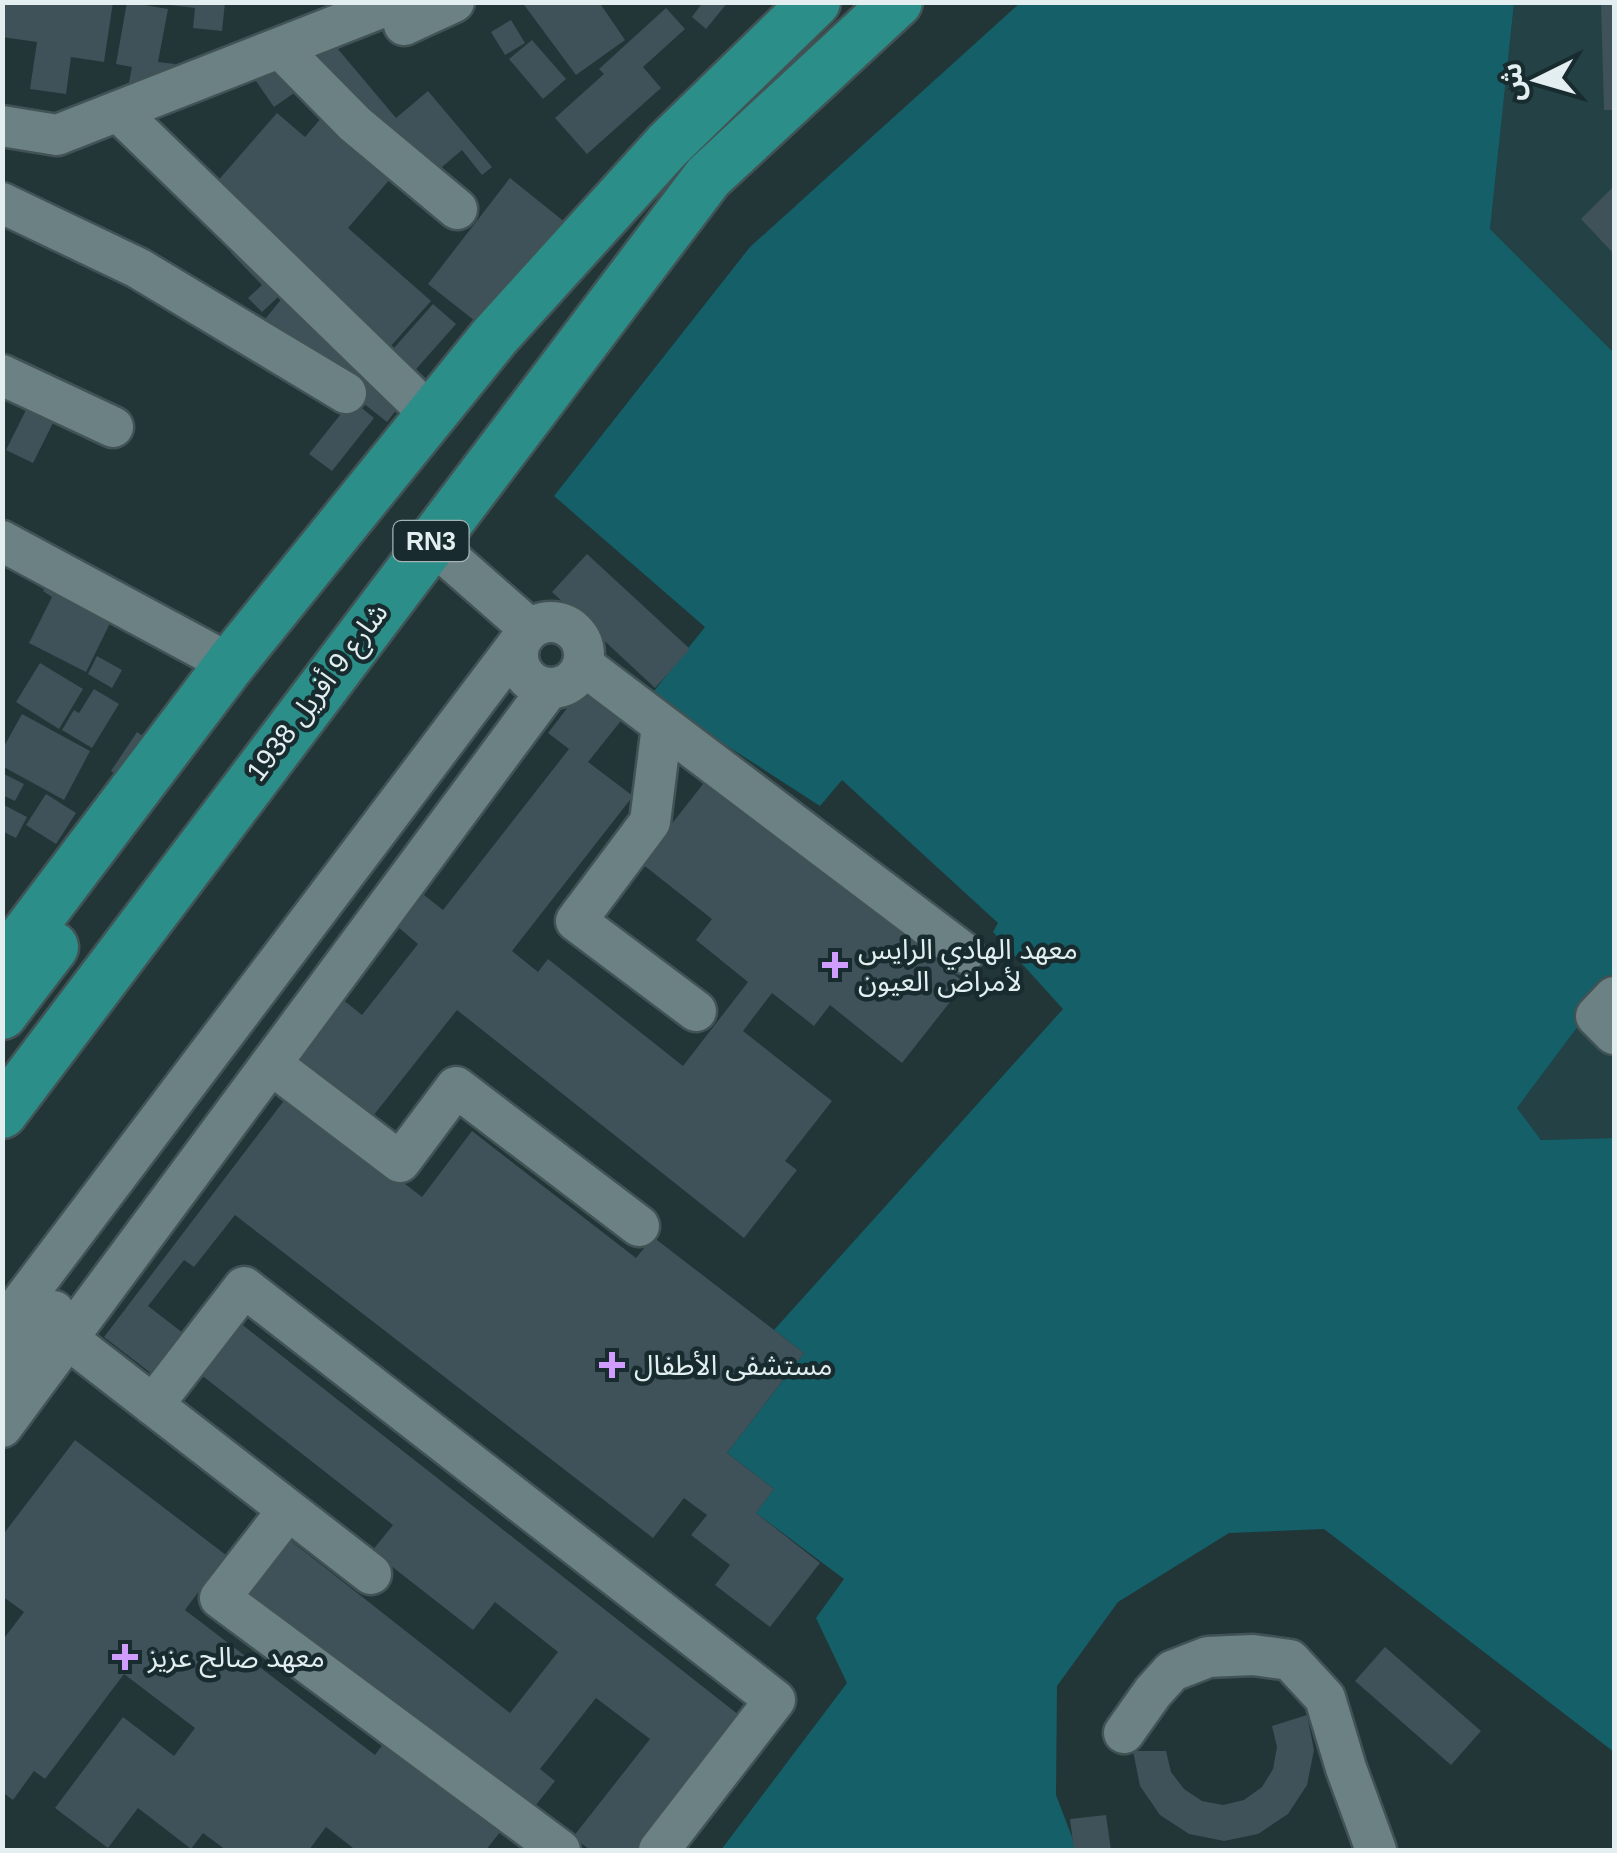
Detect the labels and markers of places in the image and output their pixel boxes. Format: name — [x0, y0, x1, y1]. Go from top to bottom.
place label: معهد الهادي الرايس لأمراض العيون — [858, 934, 1078, 998]
marker: معهد الهادي الرايس لأمراض العيون — [822, 952, 848, 978]
place label: مستشفى الأطفال — [634, 1350, 832, 1382]
marker: مستشفى الأطفال — [599, 1352, 625, 1378]
place label: معهد صالح عزيز — [147, 1642, 325, 1678]
marker: معهد صالح عزيز — [112, 1644, 138, 1670]

